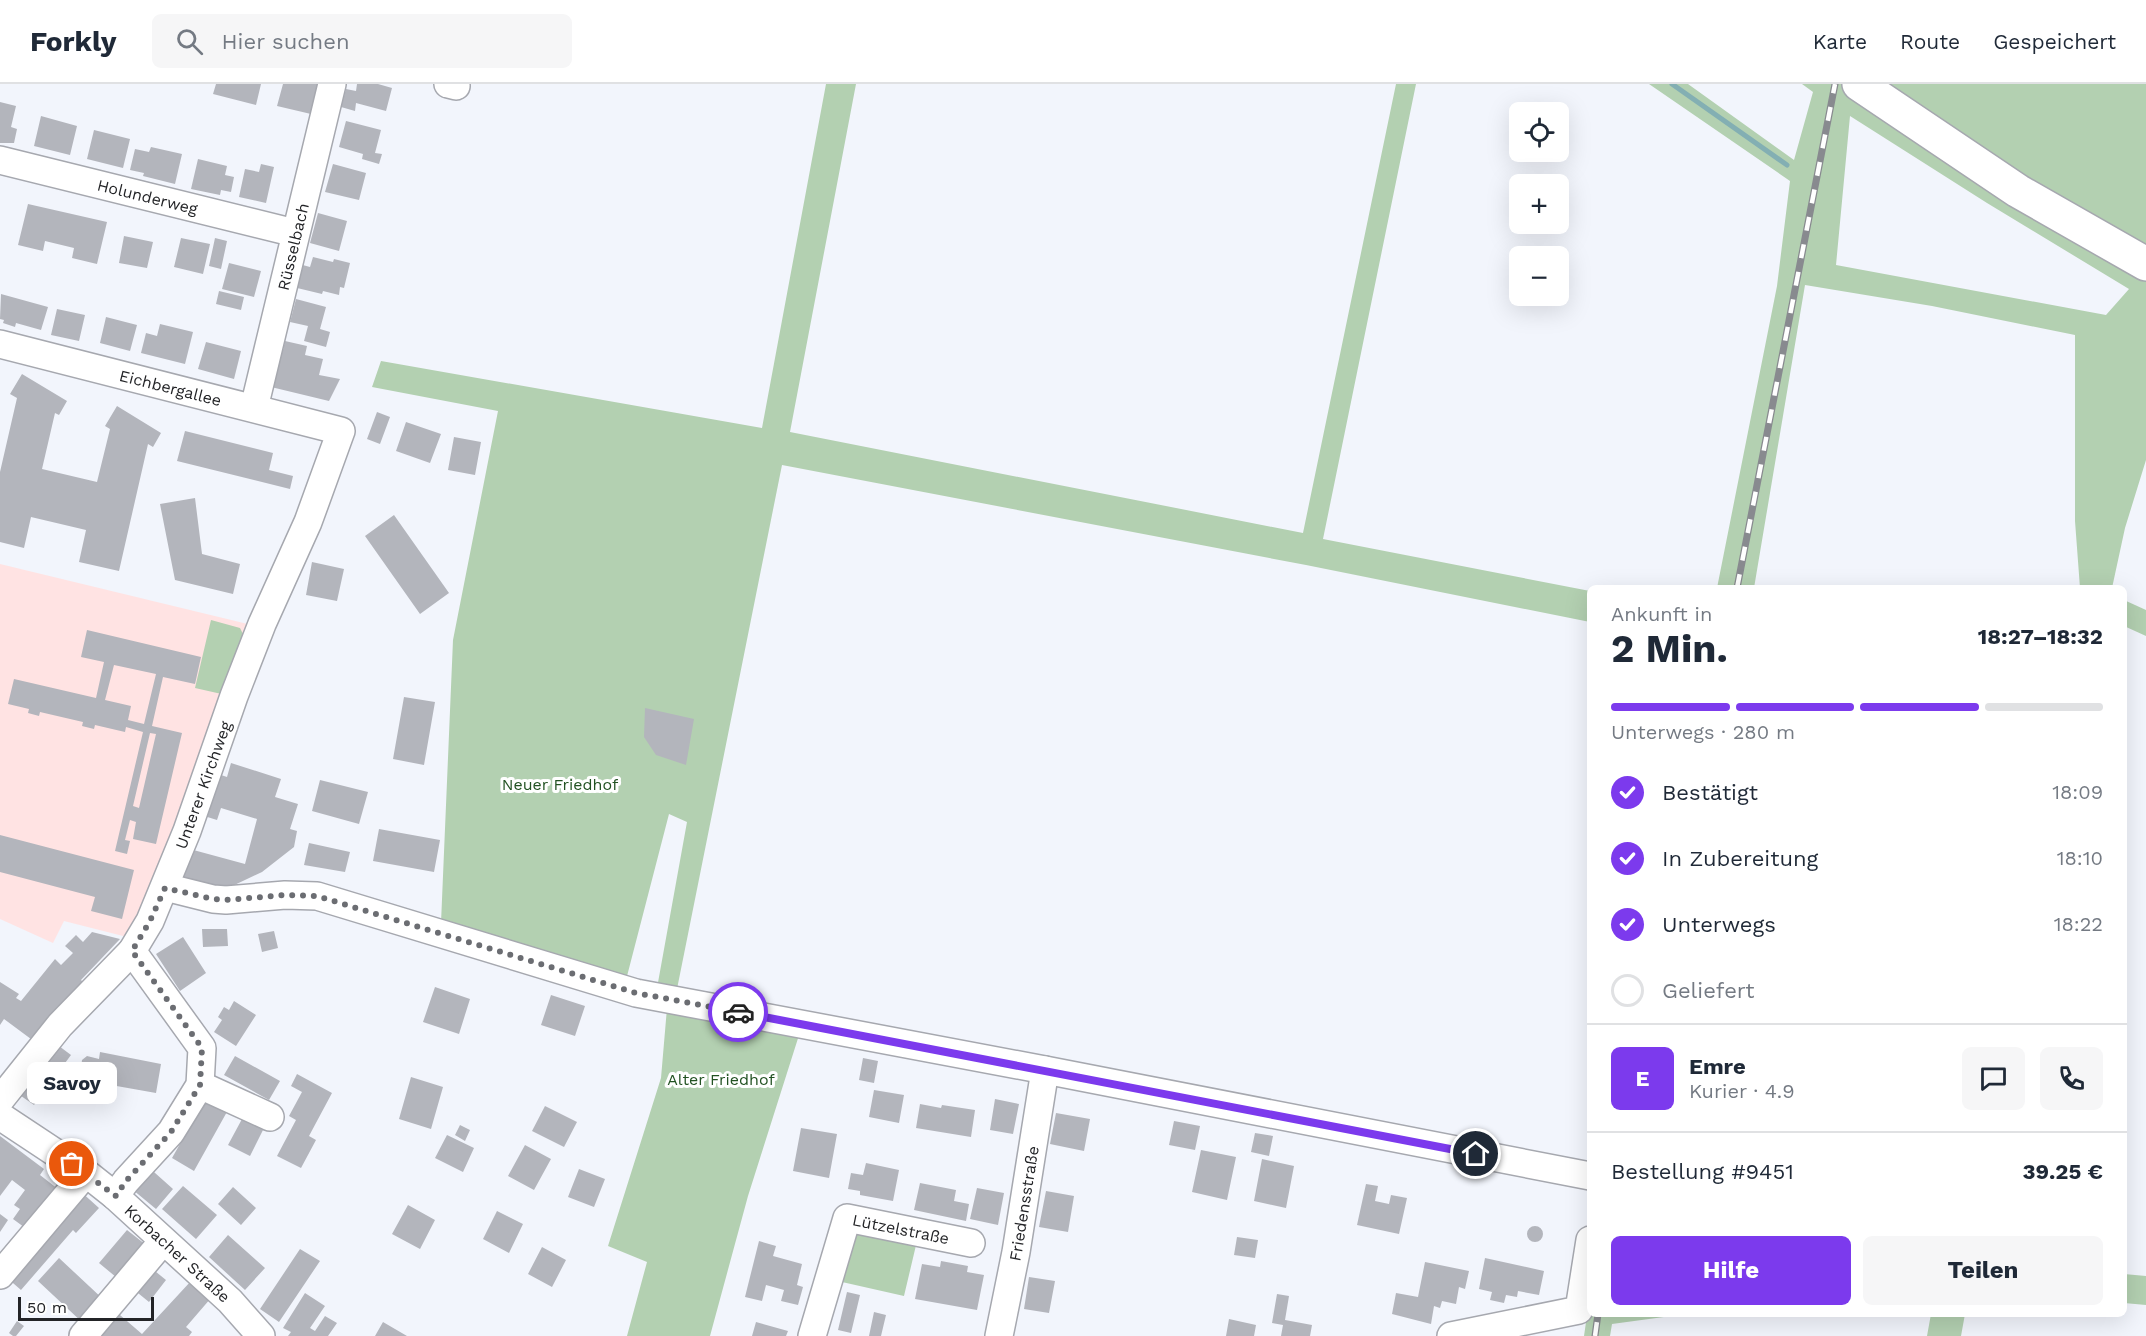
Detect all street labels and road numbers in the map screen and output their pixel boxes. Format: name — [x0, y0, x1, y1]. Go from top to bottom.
street label: Holunderweg — [95, 175, 200, 219]
street label: Rüsselbach — [274, 201, 313, 292]
street label: Eichbergallee — [117, 366, 223, 410]
street label: Unterer Kirchweg — [172, 718, 236, 852]
street label: Friedensstraße — [1005, 1144, 1043, 1263]
street label: Korbacher Straße — [121, 1201, 234, 1307]
street label: Lützelstraße — [851, 1210, 951, 1248]

